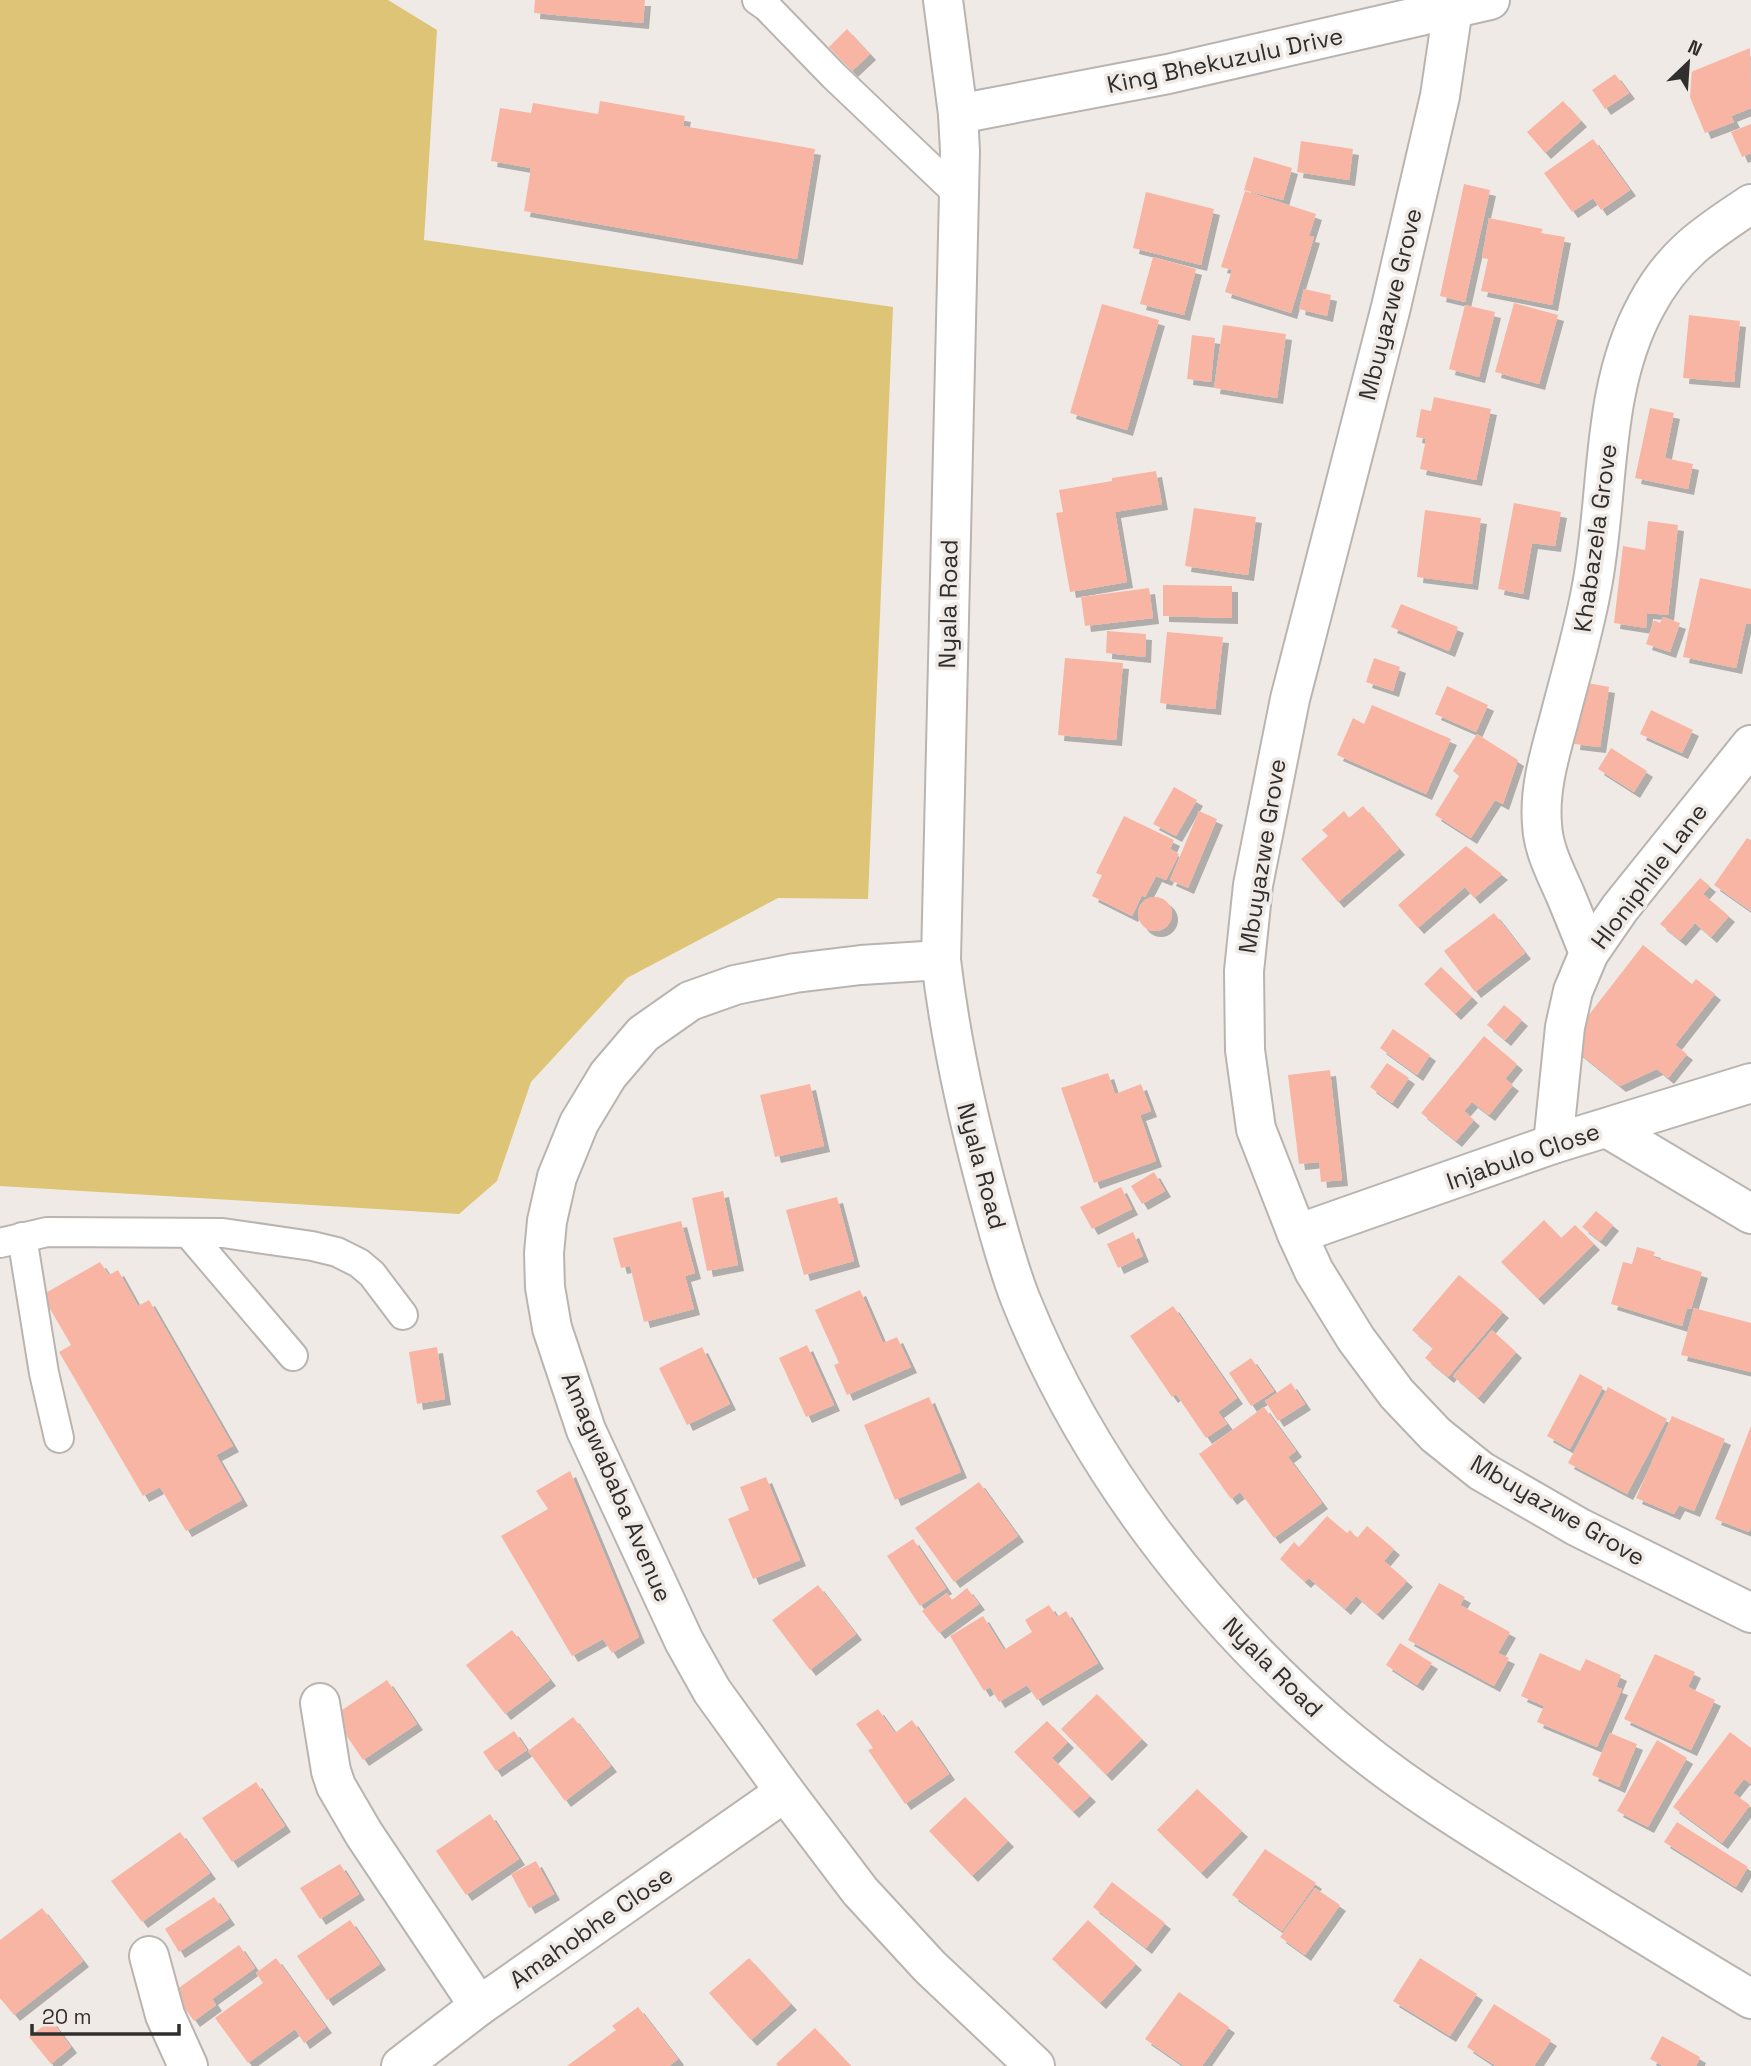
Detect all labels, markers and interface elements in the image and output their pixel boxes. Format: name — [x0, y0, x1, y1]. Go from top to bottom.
street label: King Bhekuzulu Drive — [1104, 20, 1346, 100]
north arrow — [1653, 28, 1723, 98]
text: N — [1684, 34, 1706, 62]
street label: Mbuyazwe Grove — [1351, 205, 1429, 403]
street label: Khabazela Grove — [1566, 442, 1624, 634]
street label: Nyala Road — [931, 539, 965, 669]
street label: Mbuyazwe Grove — [1231, 756, 1293, 956]
street label: Hloniphile Lane — [1584, 797, 1714, 955]
street label: Nyala Road — [950, 1100, 1014, 1232]
street label: Injabulo Close — [1442, 1115, 1604, 1197]
street label: Amagwababa Avenue — [555, 1367, 679, 1607]
street label: Mbuyazwe Grove — [1465, 1447, 1651, 1573]
street label: Nyala Road — [1216, 1610, 1330, 1724]
street label: Amahobhe Close — [503, 1859, 679, 1995]
scale bar — [32, 1993, 178, 2037]
text: 20 m — [42, 2003, 92, 2030]

